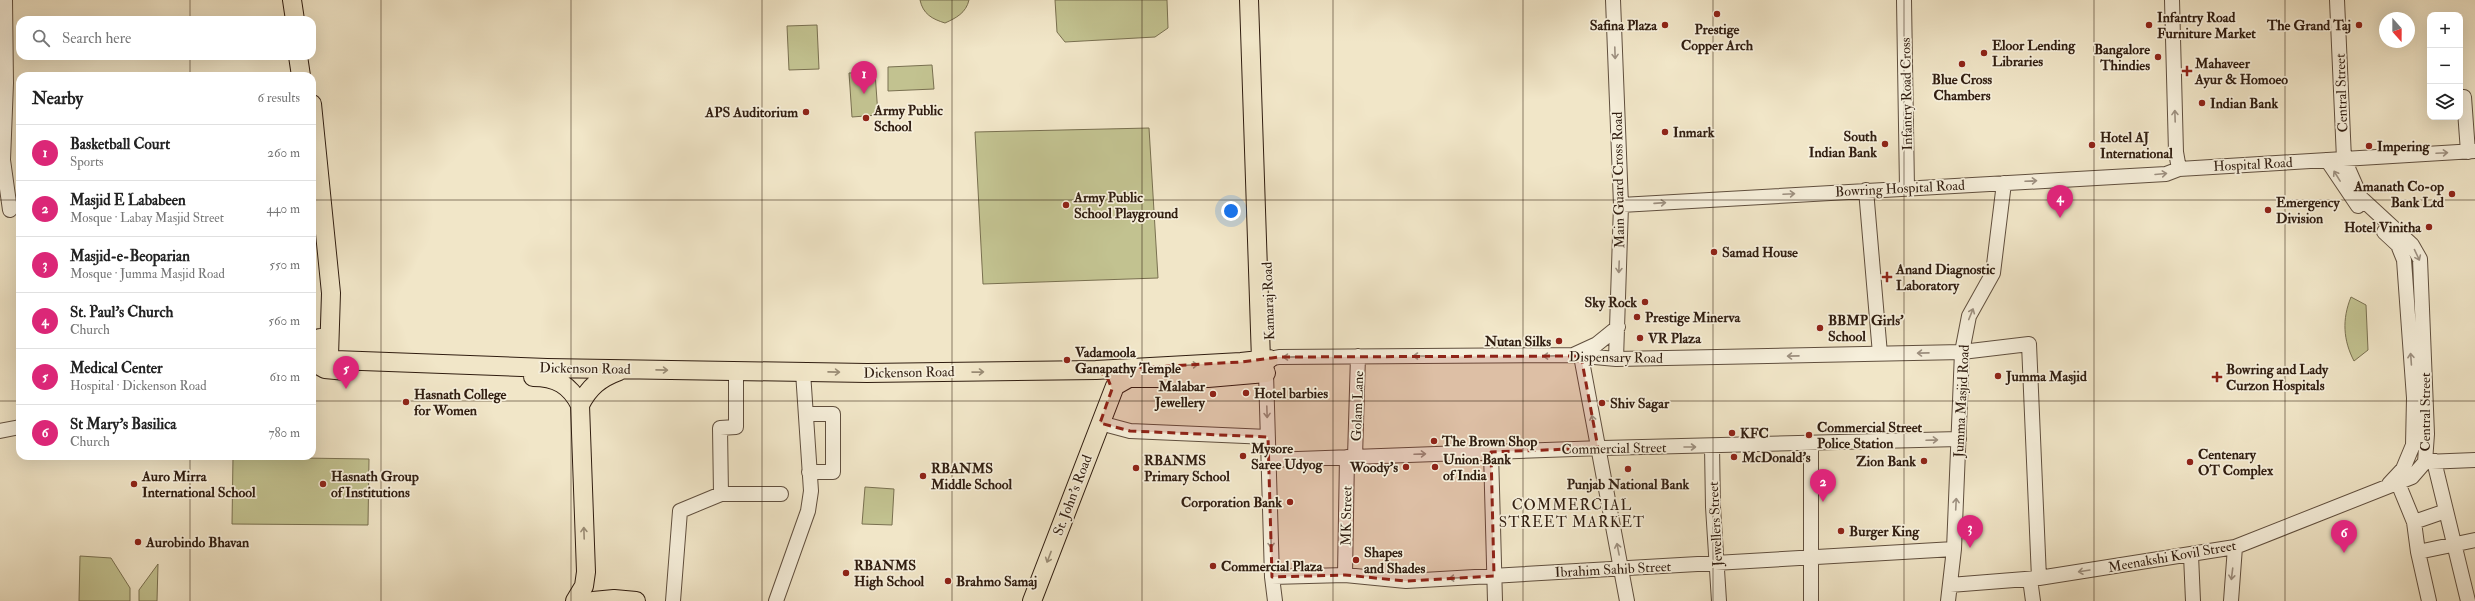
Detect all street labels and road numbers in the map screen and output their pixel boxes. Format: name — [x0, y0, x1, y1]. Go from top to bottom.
street label: Infantry Road Cross — [1897, 37, 1917, 151]
street label: Central Street — [2332, 53, 2351, 133]
street label: Main Guard Cross Road — [1609, 111, 1628, 248]
street label: Hospital Road — [2213, 154, 2293, 176]
street label: Bowring Hospital Road — [1835, 177, 1966, 201]
street label: Kamaraj Road — [1259, 261, 1278, 341]
street label: Jumma Masjid Road — [1950, 344, 1973, 459]
street label: Dispensary Road — [1569, 348, 1663, 368]
street label: Dickenson Road — [539, 359, 631, 378]
street label: Dickenson Road — [863, 363, 955, 382]
street label: Golam Lane — [1348, 370, 1367, 442]
street label: Central Street — [2417, 372, 2434, 452]
street label: Commercial Street — [1561, 439, 1667, 458]
street label: St. John's Road — [1049, 452, 1096, 538]
street label: Jewellers Street — [1705, 480, 1726, 568]
street label: MK Street — [1337, 485, 1356, 546]
street label: Meenakshi Kovil Street — [2107, 537, 2238, 576]
street label: Ibrahim Sahib Street — [1554, 558, 1672, 581]

